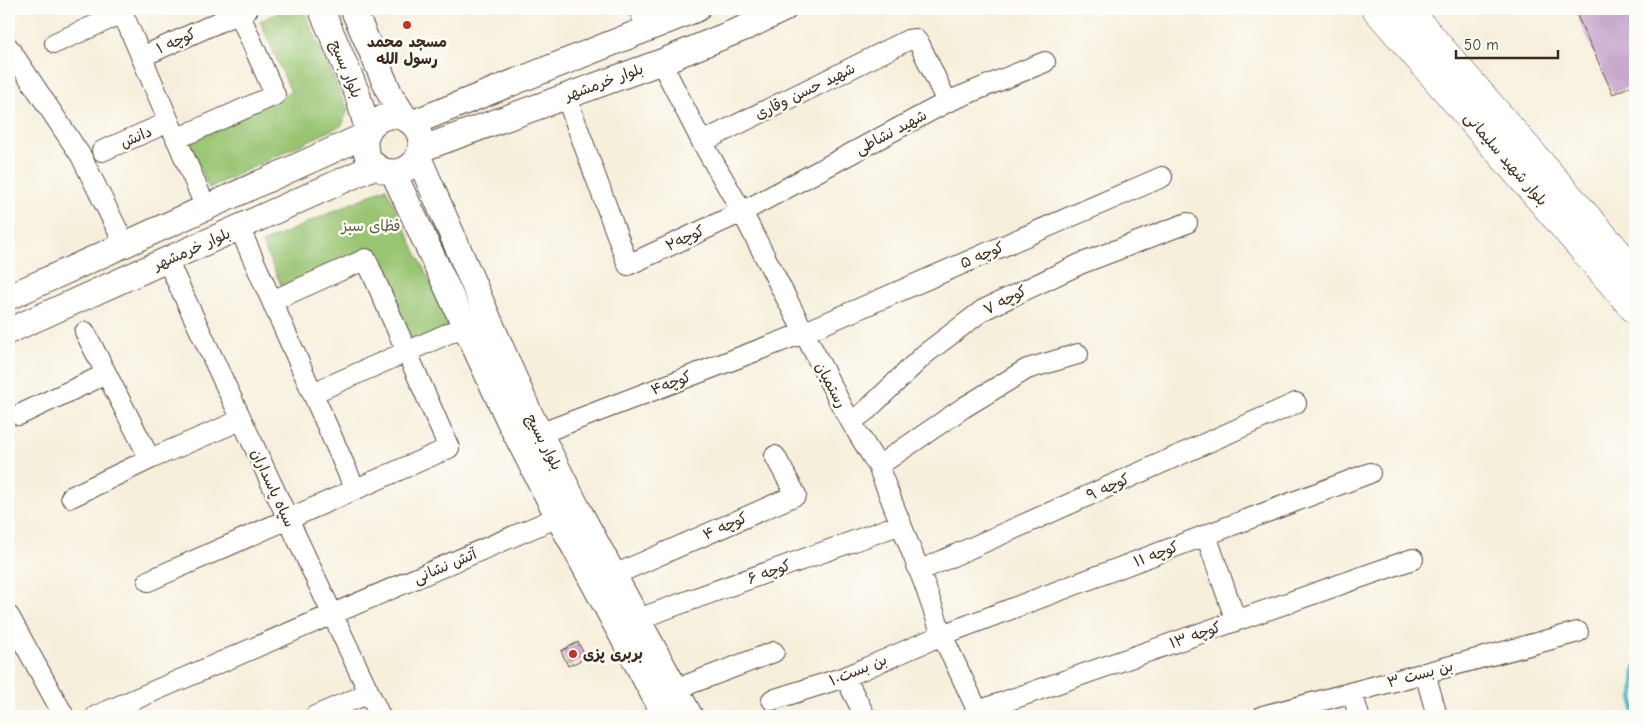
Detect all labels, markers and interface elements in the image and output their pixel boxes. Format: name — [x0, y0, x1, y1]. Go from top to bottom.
marker: مسجد محمد رسول الله — [401, 19, 413, 31]
street label: کوچه ۱ — [154, 24, 199, 58]
scale bar — [1456, 28, 1559, 60]
place label: مسجد محمد رسول الله — [367, 33, 447, 69]
text: 50 m — [1464, 36, 1499, 54]
street label: بلوار بسیج — [325, 37, 366, 101]
street label: شهید حسن وقاری — [752, 59, 858, 123]
street label: بلوار خرمشهر — [560, 60, 646, 105]
street label: شهید نشاطی — [852, 106, 930, 159]
street label: بلوار شهید سلیمانی — [1460, 109, 1552, 210]
street label: دانش — [117, 122, 155, 152]
park label: فظای سبز — [340, 217, 400, 235]
street label: کوچه۲ — [663, 221, 708, 256]
street label: بلوار خرمشهر — [149, 224, 233, 275]
street label: کوچه ۵ — [957, 238, 1007, 273]
street label: کوچه ۷ — [980, 281, 1030, 319]
street label: رستمیان — [811, 359, 851, 411]
street label: کوچه۴ — [648, 367, 694, 400]
street label: بلوار بسیج — [521, 411, 566, 474]
street label: سپاه پاسداران — [246, 446, 299, 530]
street label: کوچه ۹ — [1084, 470, 1133, 505]
street label: کوچه ۴ — [700, 508, 750, 545]
street label: کوچه ۱۱ — [1131, 537, 1181, 572]
street label: آتش نشانی — [411, 544, 481, 588]
street label: کوچه ۶ — [745, 556, 793, 589]
street label: کوچه ۱۳ — [1167, 618, 1223, 653]
place label: بربری پزی — [583, 645, 643, 663]
marker: بربری پزی — [567, 648, 579, 660]
street label: بن بست۱۰ — [827, 650, 889, 690]
street label: بن بست ۳ — [1385, 657, 1455, 691]

